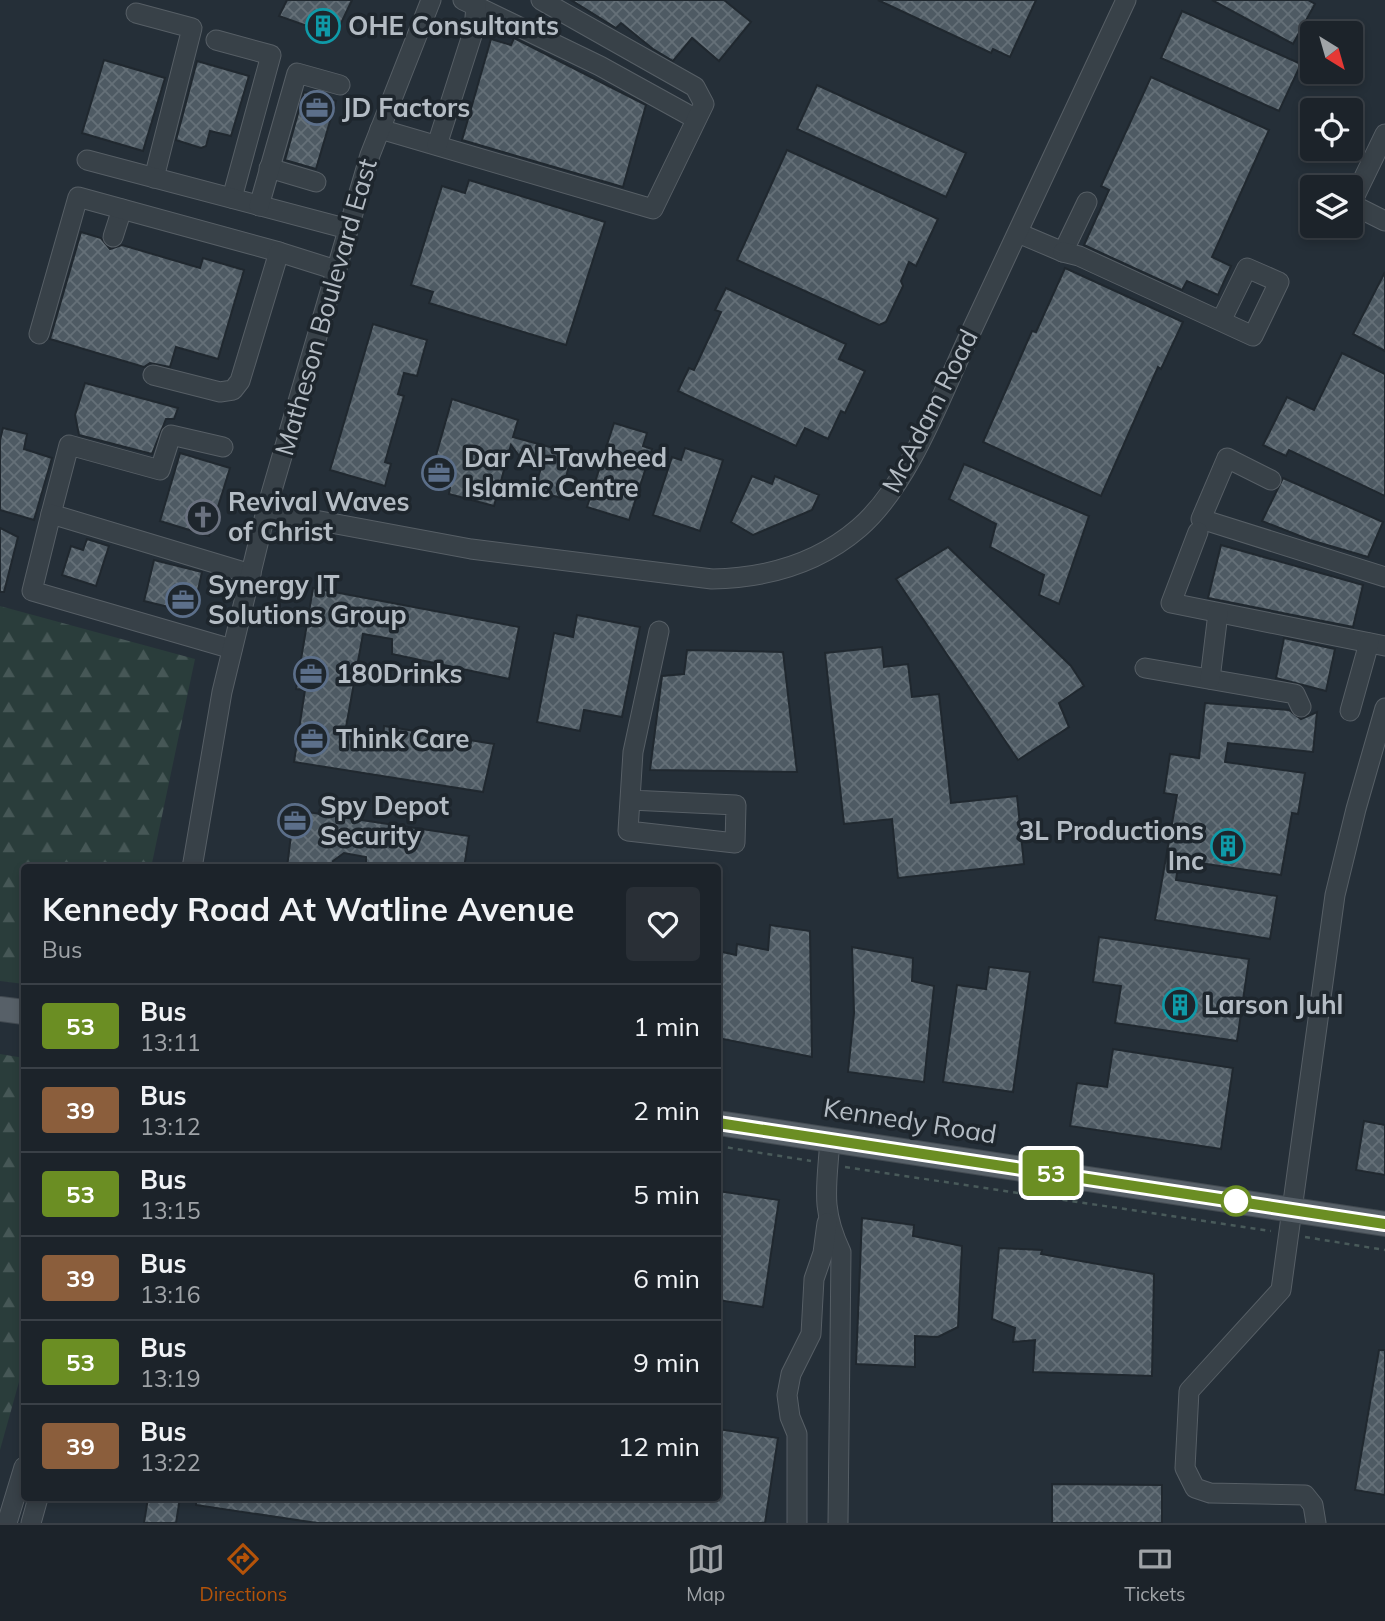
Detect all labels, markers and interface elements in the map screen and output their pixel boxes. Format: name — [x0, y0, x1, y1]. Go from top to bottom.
building icon: OHE Consultants — [304, 7, 342, 45]
place label: OHE Consultants — [348, 9, 559, 42]
north arrow — [1300, 21, 1363, 84]
map controls — [1300, 21, 1363, 238]
office icon: JD Factors — [298, 89, 336, 127]
place label: JD Factors — [342, 91, 470, 124]
button: locate — [1300, 98, 1363, 161]
street label: Matheson Boulevard East — [267, 155, 384, 459]
button: layers — [1300, 175, 1363, 238]
street label: McAdam Road — [874, 324, 985, 498]
place label: Dar Al-Tawheed Islamic Centre — [464, 441, 667, 504]
office icon: Dar Al-Tawheed Islamic Centre — [420, 454, 458, 492]
place label: Revival Waves of Christ — [228, 485, 410, 548]
church icon: Revival Waves of Christ — [184, 498, 222, 536]
place label: Synergy IT Solutions Group — [208, 568, 407, 631]
office icon: Synergy IT Solutions Group — [164, 581, 202, 619]
office icon: 180Drinks — [292, 655, 330, 693]
place label: 180Drinks — [336, 657, 462, 690]
office icon: Think Care — [293, 720, 331, 758]
place label: Think Care — [336, 722, 469, 755]
place label: Spy Depot Security — [320, 789, 449, 852]
office icon: Spy Depot Security — [276, 802, 314, 840]
place label: 3L Productions Inc — [1019, 814, 1204, 877]
building icon: 3L Productions Inc — [1209, 827, 1247, 865]
button: heart — [626, 887, 700, 961]
text: Kennedy Road At Watline Avenue — [42, 888, 574, 929]
text: Bus — [42, 935, 82, 964]
building icon: Larson Juhl — [1161, 986, 1199, 1024]
place label: Larson Juhl — [1204, 988, 1343, 1021]
text: Bus — [140, 995, 186, 1028]
text: 1 min — [633, 1010, 700, 1043]
text: 53 — [66, 1011, 95, 1041]
text: 13:11 — [140, 1028, 200, 1057]
text: Bus — [140, 1079, 186, 1112]
street label: Kennedy Road — [821, 1091, 999, 1150]
text: 2 min — [633, 1094, 700, 1127]
text: 39 — [66, 1095, 95, 1125]
text: 13:12 — [140, 1112, 200, 1141]
line badge: 53 — [1020, 1150, 1082, 1196]
text: 53 — [1037, 1158, 1065, 1188]
text: Bus — [140, 1163, 186, 1196]
text: 5 min — [633, 1178, 700, 1211]
text: 53 — [66, 1179, 95, 1209]
unlabelled marker — [1221, 1186, 1251, 1216]
text: 13:15 — [140, 1196, 200, 1225]
text: Bus — [140, 1247, 186, 1280]
text: 6 min — [633, 1262, 700, 1295]
text: 39 — [66, 1263, 95, 1293]
text: 13:16 — [140, 1280, 200, 1309]
text: Bus — [140, 1331, 186, 1364]
text: 9 min — [633, 1346, 700, 1379]
text: 53 — [66, 1347, 95, 1377]
text: 13:19 — [140, 1364, 200, 1393]
text: Bus — [140, 1415, 186, 1448]
text: 12 min — [618, 1430, 700, 1463]
text: 39 — [66, 1431, 95, 1461]
text: 13:22 — [140, 1448, 200, 1477]
tab: Directions — [199, 1540, 287, 1606]
tab: Map — [686, 1540, 725, 1606]
tab: Tickets — [1124, 1540, 1186, 1606]

